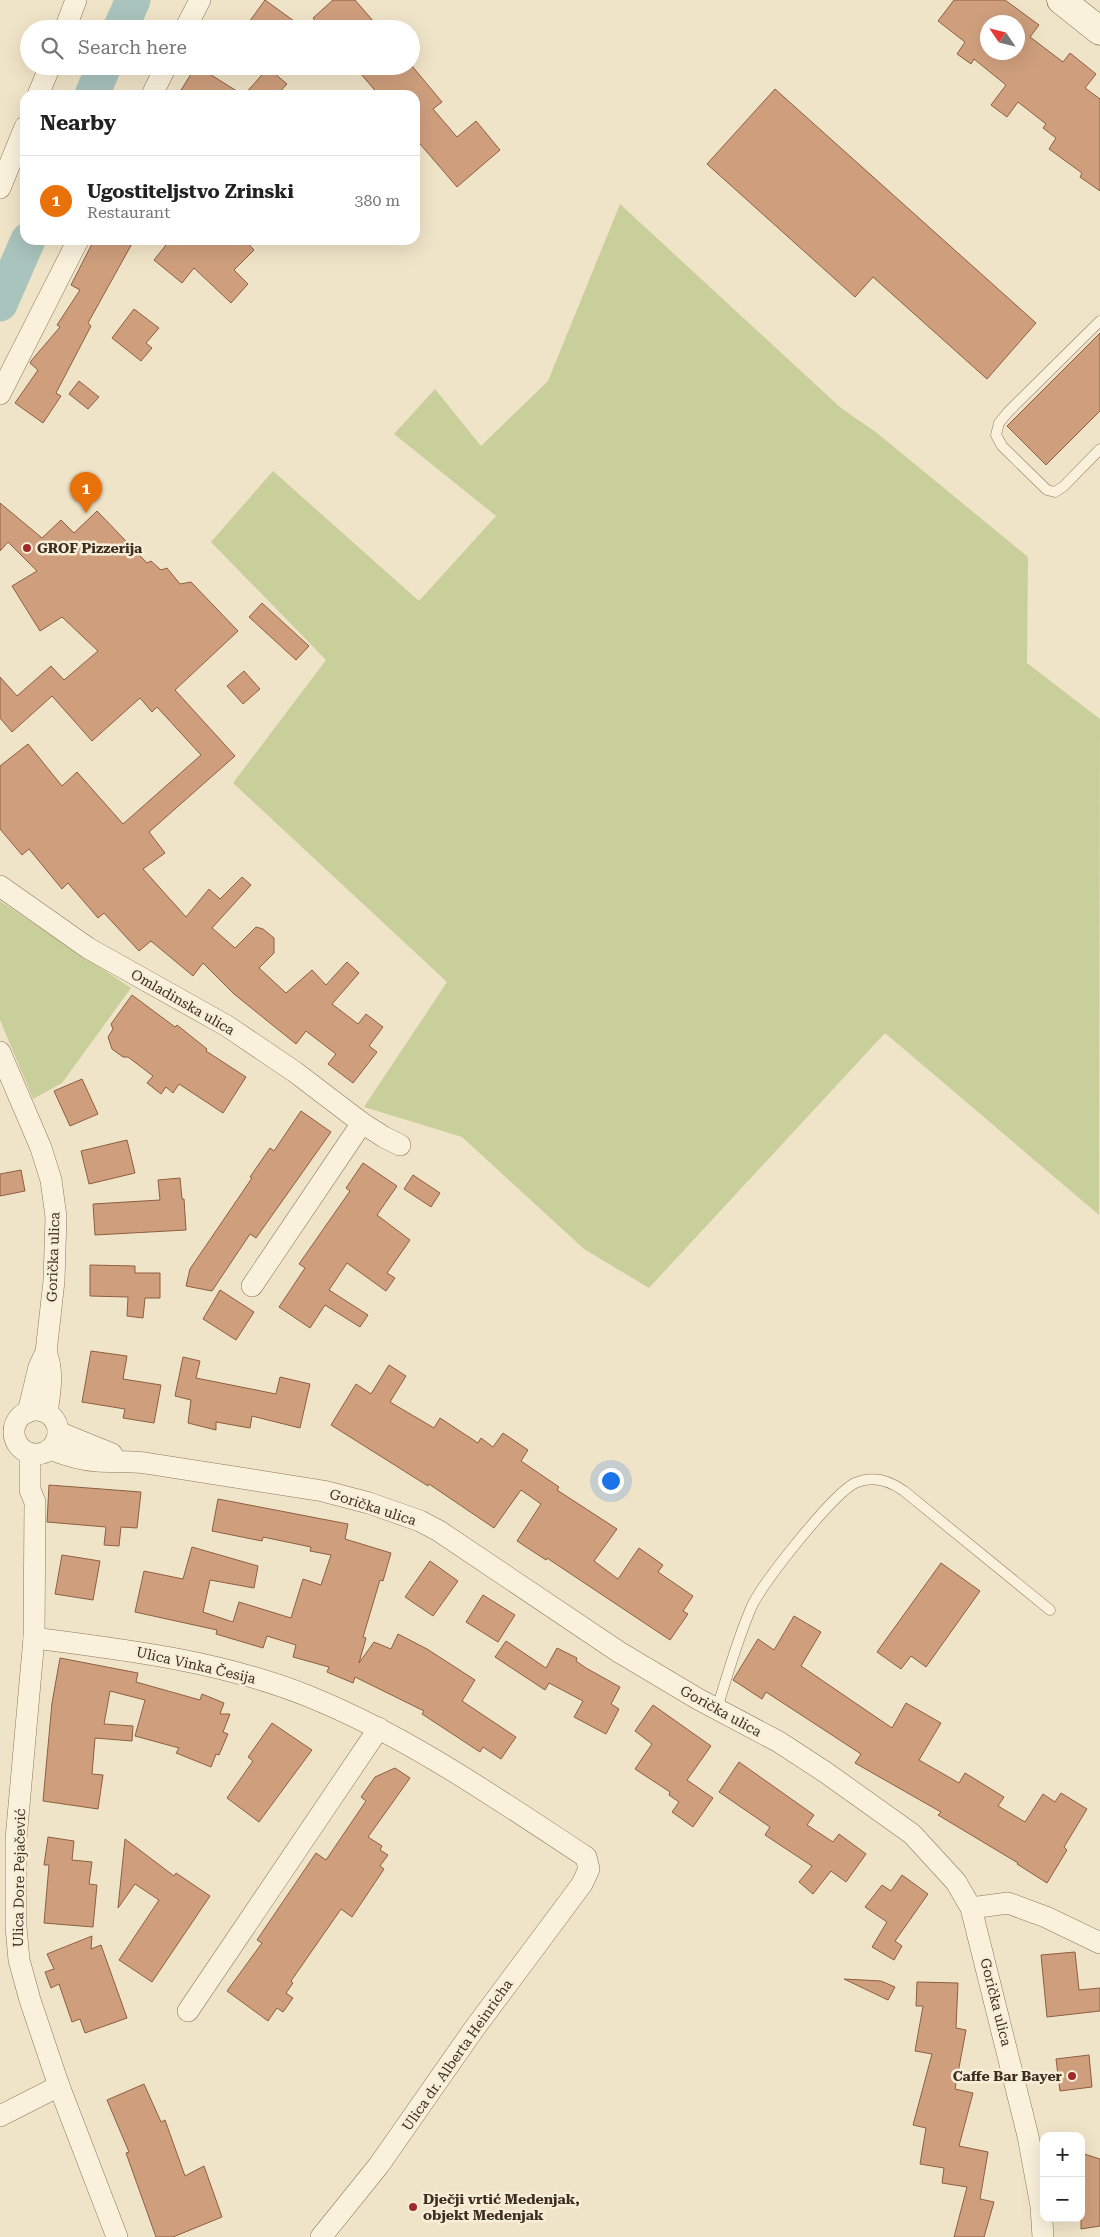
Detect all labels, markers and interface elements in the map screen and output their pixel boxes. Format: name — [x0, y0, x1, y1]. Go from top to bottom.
north arrow — [980, 15, 1025, 60]
search box — [20, 20, 420, 75]
icon: search — [38, 34, 66, 62]
text: Search here — [78, 36, 187, 59]
text: Nearby — [40, 111, 116, 135]
text: Ugostiteljstvo Zrinski — [87, 180, 294, 203]
text: 1 — [52, 191, 60, 210]
text: 380 m — [354, 191, 400, 210]
text: Restaurant — [87, 203, 170, 222]
pin: 1 — [70, 472, 102, 513]
place label: GROF Pizzerija — [37, 540, 143, 556]
marker: GROF Pizzerija — [21, 542, 33, 554]
street label: Omladinska ulica — [128, 966, 238, 1038]
street label: Gorička ulica — [43, 1211, 63, 1302]
your location — [598, 1468, 624, 1494]
street label: Gorička ulica — [328, 1485, 419, 1529]
street label: Ulica Vinka Česija — [135, 1643, 258, 1687]
street label: Gorička ulica — [678, 1682, 765, 1740]
street label: Ulica Dore Pejačević — [10, 1808, 28, 1948]
street label: Gorička ulica — [977, 1956, 1015, 2048]
street label: Ulica dr. Alberta Heinricha — [399, 1976, 516, 2134]
place label: Caffe Bar Bayer — [953, 2068, 1063, 2084]
marker: Caffe Bar Bayer — [1066, 2070, 1078, 2082]
map controls — [1040, 2132, 1085, 2222]
button: + — [1040, 2132, 1085, 2177]
button: − — [1040, 2177, 1085, 2222]
place label: Dječji vrtić Medenjak, objekt Medenjak — [423, 2191, 580, 2223]
marker: Dječji vrtić Medenjak, objekt Medenjak — [407, 2201, 419, 2213]

